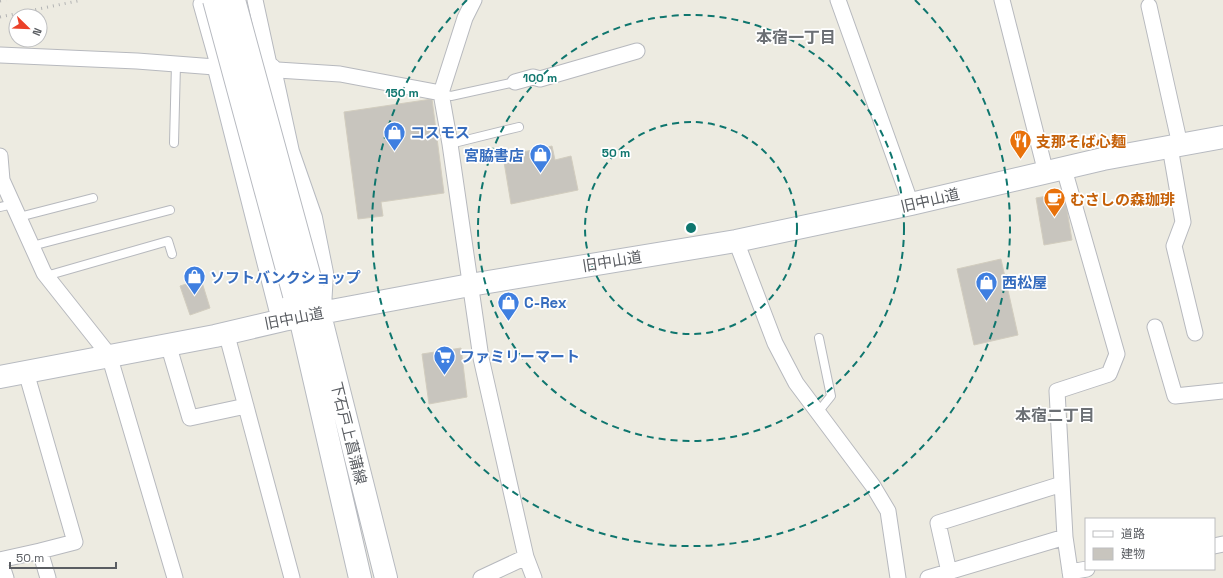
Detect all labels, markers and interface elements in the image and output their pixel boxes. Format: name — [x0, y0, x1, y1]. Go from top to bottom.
north arrow — [8, 8, 48, 48]
text: N — [29, 26, 45, 38]
district label: 本宿一丁目 — [756, 27, 836, 48]
text: 100 m — [523, 70, 557, 86]
text: 150 m — [385, 85, 419, 101]
shop icon: コスモス — [381, 119, 407, 152]
place label: コスモス — [410, 123, 470, 142]
restaurant icon: 支那そば心麺 — [1008, 128, 1034, 161]
place label: 支那そば心麺 — [1036, 132, 1126, 151]
shop icon: 宮脇書店 — [527, 142, 553, 175]
text: 50 m — [602, 145, 630, 161]
place label: 宮脇書店 — [464, 146, 524, 165]
street label: 旧中山道 — [899, 184, 961, 216]
cafe icon: むさしの森珈琲 — [1041, 186, 1067, 219]
place label: むさしの森珈琲 — [1070, 190, 1175, 209]
centre of rings — [684, 221, 698, 235]
street label: 旧中山道 — [581, 247, 643, 275]
shop icon: ソフトバンクショップ — [182, 264, 208, 297]
place label: ソフトバンクショップ — [210, 268, 361, 287]
shop icon: 西松屋 — [974, 269, 1000, 302]
place label: 西松屋 — [1002, 273, 1047, 292]
shop icon: C-Rex — [495, 289, 521, 322]
place label: C-Rex — [524, 293, 567, 312]
street label: 旧中山道 — [263, 303, 325, 333]
supermarket icon: ファミリーマート — [432, 343, 458, 376]
place label: ファミリーマート — [460, 347, 580, 366]
street label: 下石戸上菖蒲線 — [327, 380, 371, 486]
district label: 本宿二丁目 — [1015, 405, 1095, 426]
legend — [1085, 518, 1215, 570]
text: 道路 — [1121, 526, 1145, 542]
scale bar — [10, 544, 116, 570]
text: 建物 — [1121, 546, 1145, 562]
text: 50 m — [16, 550, 44, 566]

